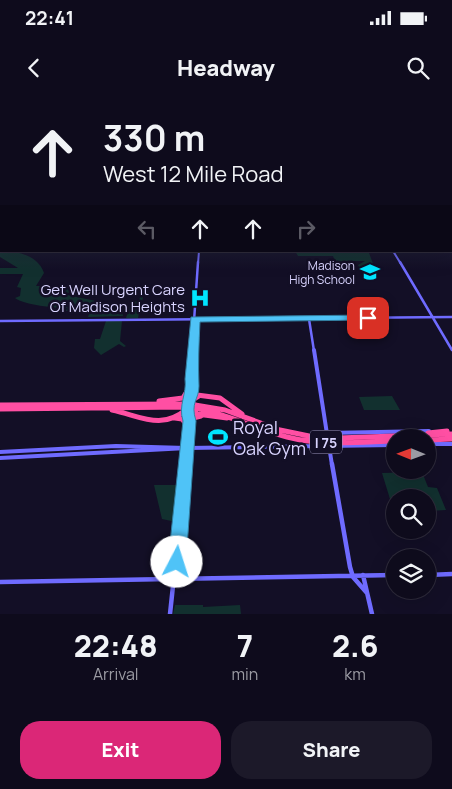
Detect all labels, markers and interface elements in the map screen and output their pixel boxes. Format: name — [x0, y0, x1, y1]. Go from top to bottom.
text: 22:41 — [25, 5, 74, 31]
text: Headway — [177, 53, 275, 83]
icon: back — [20, 54, 48, 82]
icon: search — [404, 54, 432, 82]
text: 330 m — [103, 114, 205, 162]
icon: ahead — [20, 120, 85, 185]
text: West 12 Mile Road — [103, 159, 284, 189]
icon: left — [133, 215, 161, 243]
icon: ahead — [186, 215, 214, 243]
icon: ahead — [239, 215, 267, 243]
icon: right — [292, 215, 320, 243]
place label: Madison High School — [289, 257, 355, 288]
school or university icon: Madison High School — [359, 261, 381, 283]
place label: Get Well Urgent Care Of Madison Heights — [41, 279, 185, 317]
hospital icon: Get Well Urgent Care Of Madison Heights — [189, 287, 211, 309]
pin — [347, 297, 389, 339]
icon: arrive — [354, 304, 382, 332]
place label: Royal Oak Gym — [233, 415, 306, 460]
sports icon: Royal Oak Gym — [207, 426, 229, 448]
north arrow — [386, 429, 436, 479]
map controls — [386, 429, 436, 599]
road number: I 75 — [310, 431, 342, 454]
button: search — [386, 489, 436, 539]
position arrow — [150, 535, 202, 587]
button: layers — [386, 549, 436, 599]
text: 22:48 — [74, 625, 158, 666]
text: 7 — [237, 625, 253, 666]
text: 2.6 — [332, 625, 378, 666]
text: Arrival — [93, 663, 139, 685]
text: min — [231, 663, 258, 685]
text: km — [344, 663, 366, 685]
button: Exit — [20, 721, 221, 779]
button: Share — [231, 721, 432, 779]

